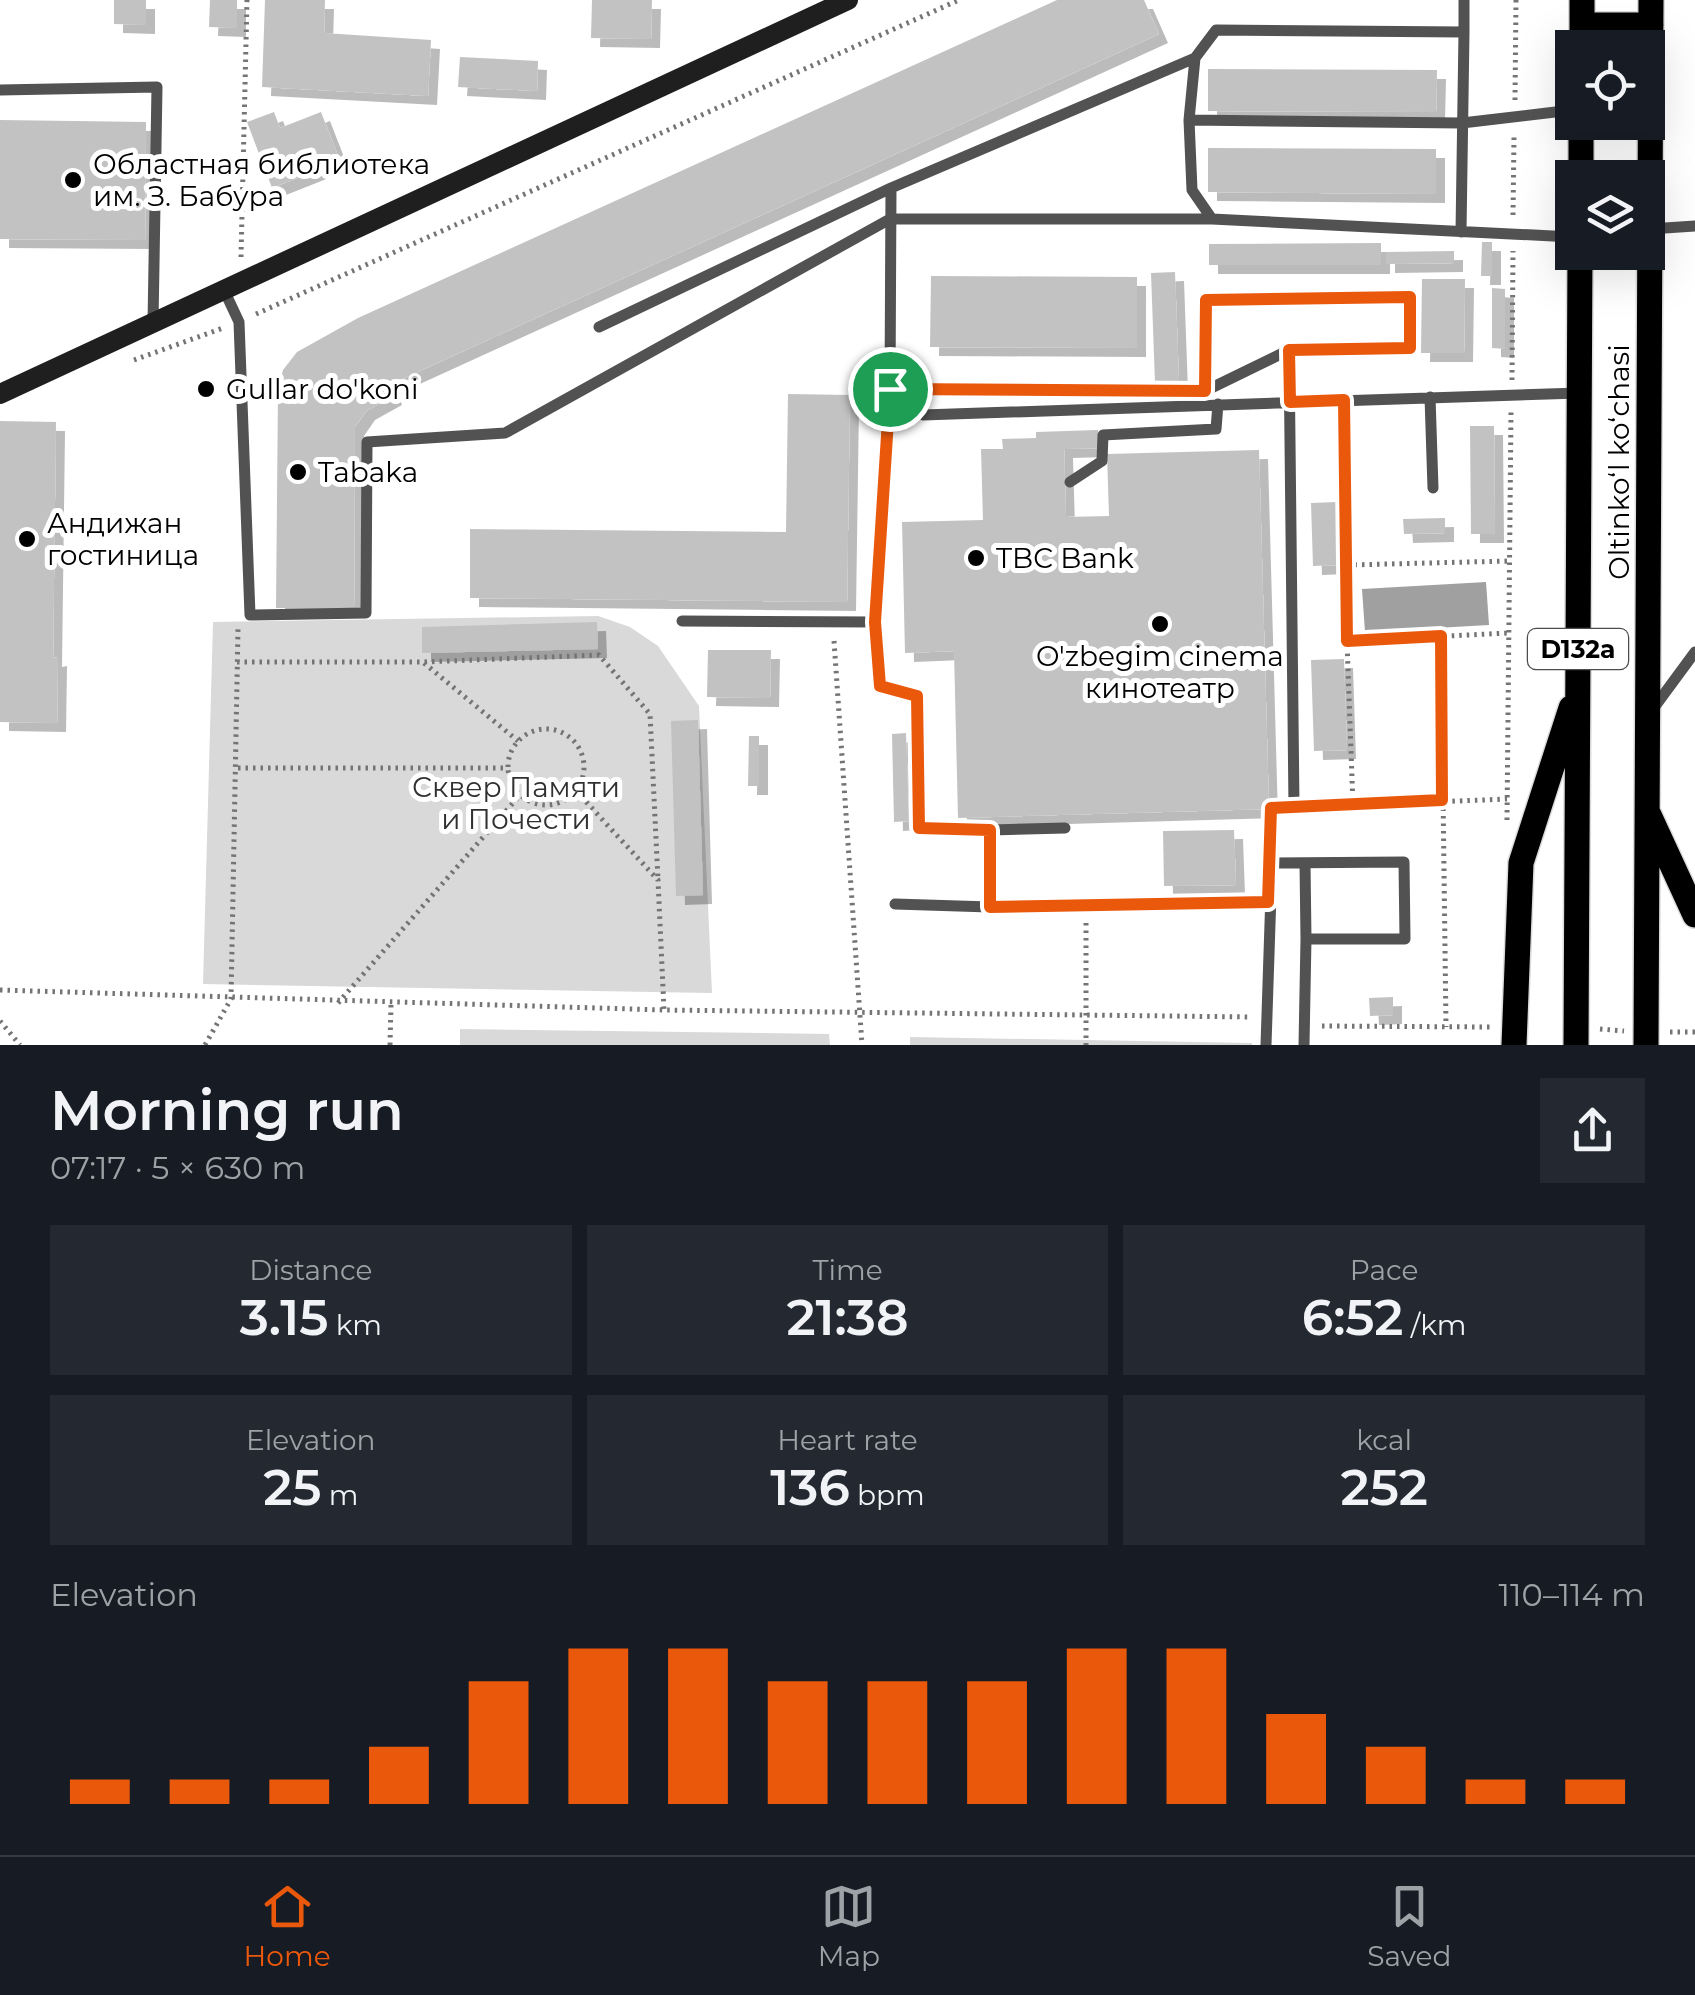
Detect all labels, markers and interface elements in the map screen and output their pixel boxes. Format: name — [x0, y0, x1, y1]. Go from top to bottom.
map controls — [1555, 30, 1665, 270]
button: locate — [1555, 30, 1665, 140]
place label: Областная библиотека им. З. Бабура — [93, 147, 430, 213]
button: layers — [1555, 160, 1665, 270]
marker: Областная библиотека им. З. Бабура — [62, 169, 84, 191]
street label: Oltinkoʻl koʻchasi — [1602, 344, 1636, 580]
pin — [848, 347, 933, 432]
icon: arrive — [863, 362, 918, 417]
place label: Gullar do'koni — [226, 372, 419, 406]
marker: Gullar do'koni — [195, 378, 217, 400]
place label: Tabaka — [318, 455, 418, 489]
marker: Tabaka — [287, 461, 309, 483]
place label: Андижан гостиница — [47, 506, 199, 572]
marker: Андижан гостиница — [16, 528, 38, 550]
place label: TBC Bank — [996, 541, 1134, 575]
marker: TBC Bank — [965, 547, 987, 569]
marker: O'zbegim cinema кинотеатр — [1149, 613, 1171, 635]
road number: D132a — [1528, 629, 1628, 669]
place label: O'zbegim cinema кинотеатр — [1036, 639, 1284, 705]
park label: Сквер Памяти и Почести — [412, 770, 620, 836]
text: Morning run — [50, 1077, 404, 1144]
button: share — [1540, 1078, 1645, 1183]
text: 07:17 · 5 × 630 m — [50, 1148, 306, 1187]
text: Distance — [249, 1253, 372, 1287]
text: Time — [812, 1253, 883, 1287]
text: Pace — [1350, 1253, 1418, 1287]
text: 3.15 — [240, 1287, 328, 1348]
text: 21:38 — [786, 1287, 909, 1348]
text: 6:52 — [1302, 1287, 1403, 1348]
text: km — [328, 1308, 382, 1342]
text: /km — [1403, 1308, 1467, 1342]
text: Elevation — [246, 1423, 376, 1457]
text: Heart rate — [777, 1423, 918, 1457]
text: kcal — [1356, 1423, 1412, 1457]
text: 25 — [263, 1457, 321, 1518]
text: 136 — [770, 1457, 850, 1518]
text: 252 — [1341, 1457, 1428, 1518]
text: m — [321, 1478, 359, 1512]
text: bpm — [850, 1478, 925, 1512]
text: Elevation — [50, 1575, 198, 1614]
text: 110–114 m — [1498, 1575, 1645, 1614]
tab: Home — [244, 1879, 331, 1973]
tab: Map — [818, 1879, 880, 1973]
tab: Saved — [1367, 1879, 1451, 1973]

